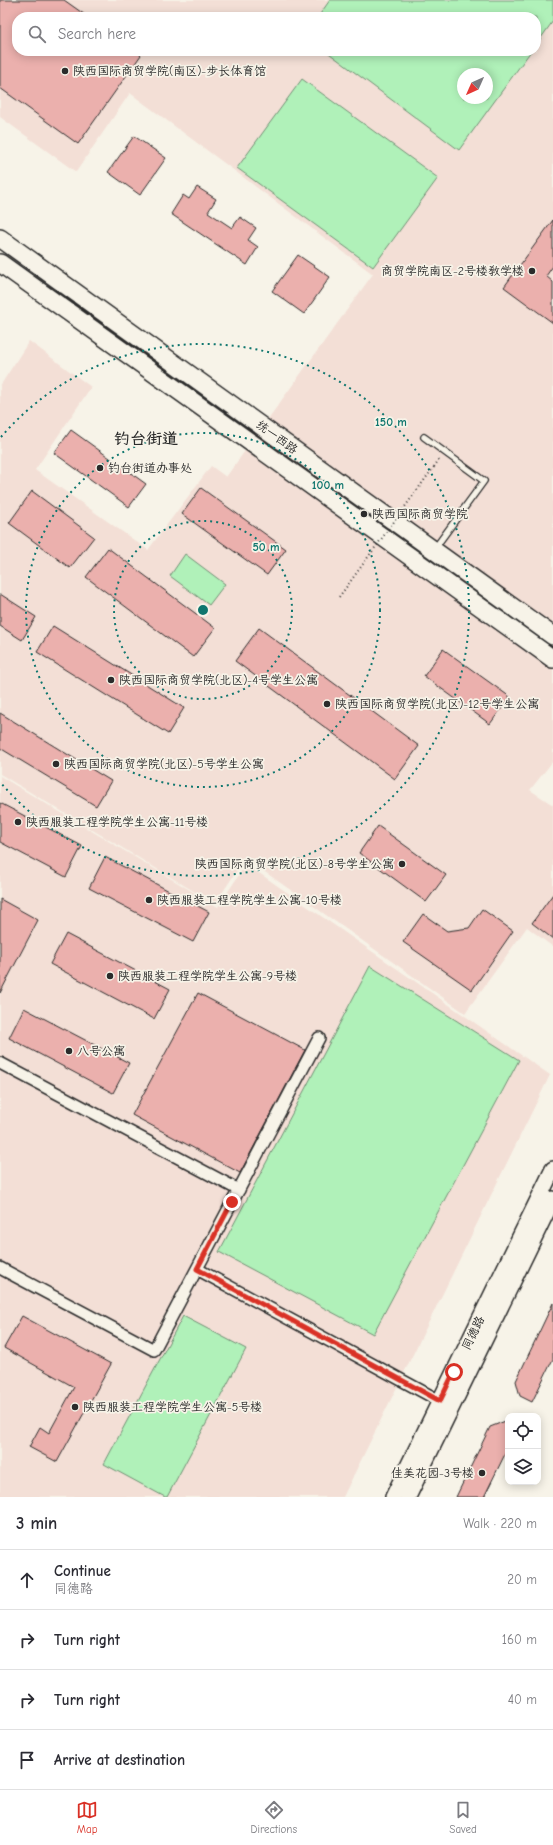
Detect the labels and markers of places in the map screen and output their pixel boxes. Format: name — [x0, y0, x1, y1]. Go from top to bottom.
place label: 陕西国际商贸学院(南区)-步长体育馆 — [73, 64, 266, 78]
marker: 陕西国际商贸学院(南区)-步长体育馆 — [60, 66, 70, 76]
place label: 商贸学院南区-2号楼教学楼 — [381, 264, 524, 278]
marker: 商贸学院南区-2号楼教学楼 — [527, 266, 537, 276]
place label: 钓台街道办事处 — [108, 461, 192, 475]
marker: 钓台街道办事处 — [95, 463, 105, 473]
place label: 陕西国际商贸学院 — [372, 507, 468, 521]
marker: 陕西国际商贸学院 — [359, 509, 369, 519]
centre of rings — [196, 603, 210, 617]
place label: 陕西国际商贸学院(北区)-4号学生公寓 — [119, 673, 318, 687]
marker: 陕西国际商贸学院(北区)-4号学生公寓 — [106, 675, 116, 685]
place label: 陕西国际商贸学院(北区)-12号学生公寓 — [335, 697, 539, 711]
marker: 陕西国际商贸学院(北区)-12号学生公寓 — [322, 699, 332, 709]
place label: 陕西国际商贸学院(北区)-5号学生公寓 — [64, 757, 264, 771]
marker: 陕西国际商贸学院(北区)-5号学生公寓 — [51, 759, 61, 769]
place label: 陕西服装工程学院学生公寓-11号楼 — [26, 815, 208, 829]
marker: 陕西服装工程学院学生公寓-11号楼 — [13, 817, 23, 827]
place label: 陕西国际商贸学院(北区)-8号学生公寓 — [195, 857, 394, 871]
marker: 陕西国际商贸学院(北区)-8号学生公寓 — [397, 859, 407, 869]
place label: 陕西服装工程学院学生公寓-10号楼 — [157, 893, 342, 907]
marker: 陕西服装工程学院学生公寓-10号楼 — [144, 895, 154, 905]
place label: 陕西服装工程学院学生公寓-9号楼 — [118, 969, 297, 983]
marker: 陕西服装工程学院学生公寓-9号楼 — [105, 971, 115, 981]
place label: 八号公寓 — [77, 1044, 125, 1058]
marker: 八号公寓 — [64, 1046, 74, 1056]
place label: 陕西服装工程学院学生公寓-5号楼 — [83, 1400, 262, 1414]
marker: 陕西服装工程学院学生公寓-5号楼 — [70, 1402, 80, 1412]
place label: 佳美花园-3号楼 — [391, 1466, 474, 1480]
marker: 佳美花园-3号楼 — [477, 1468, 487, 1478]

